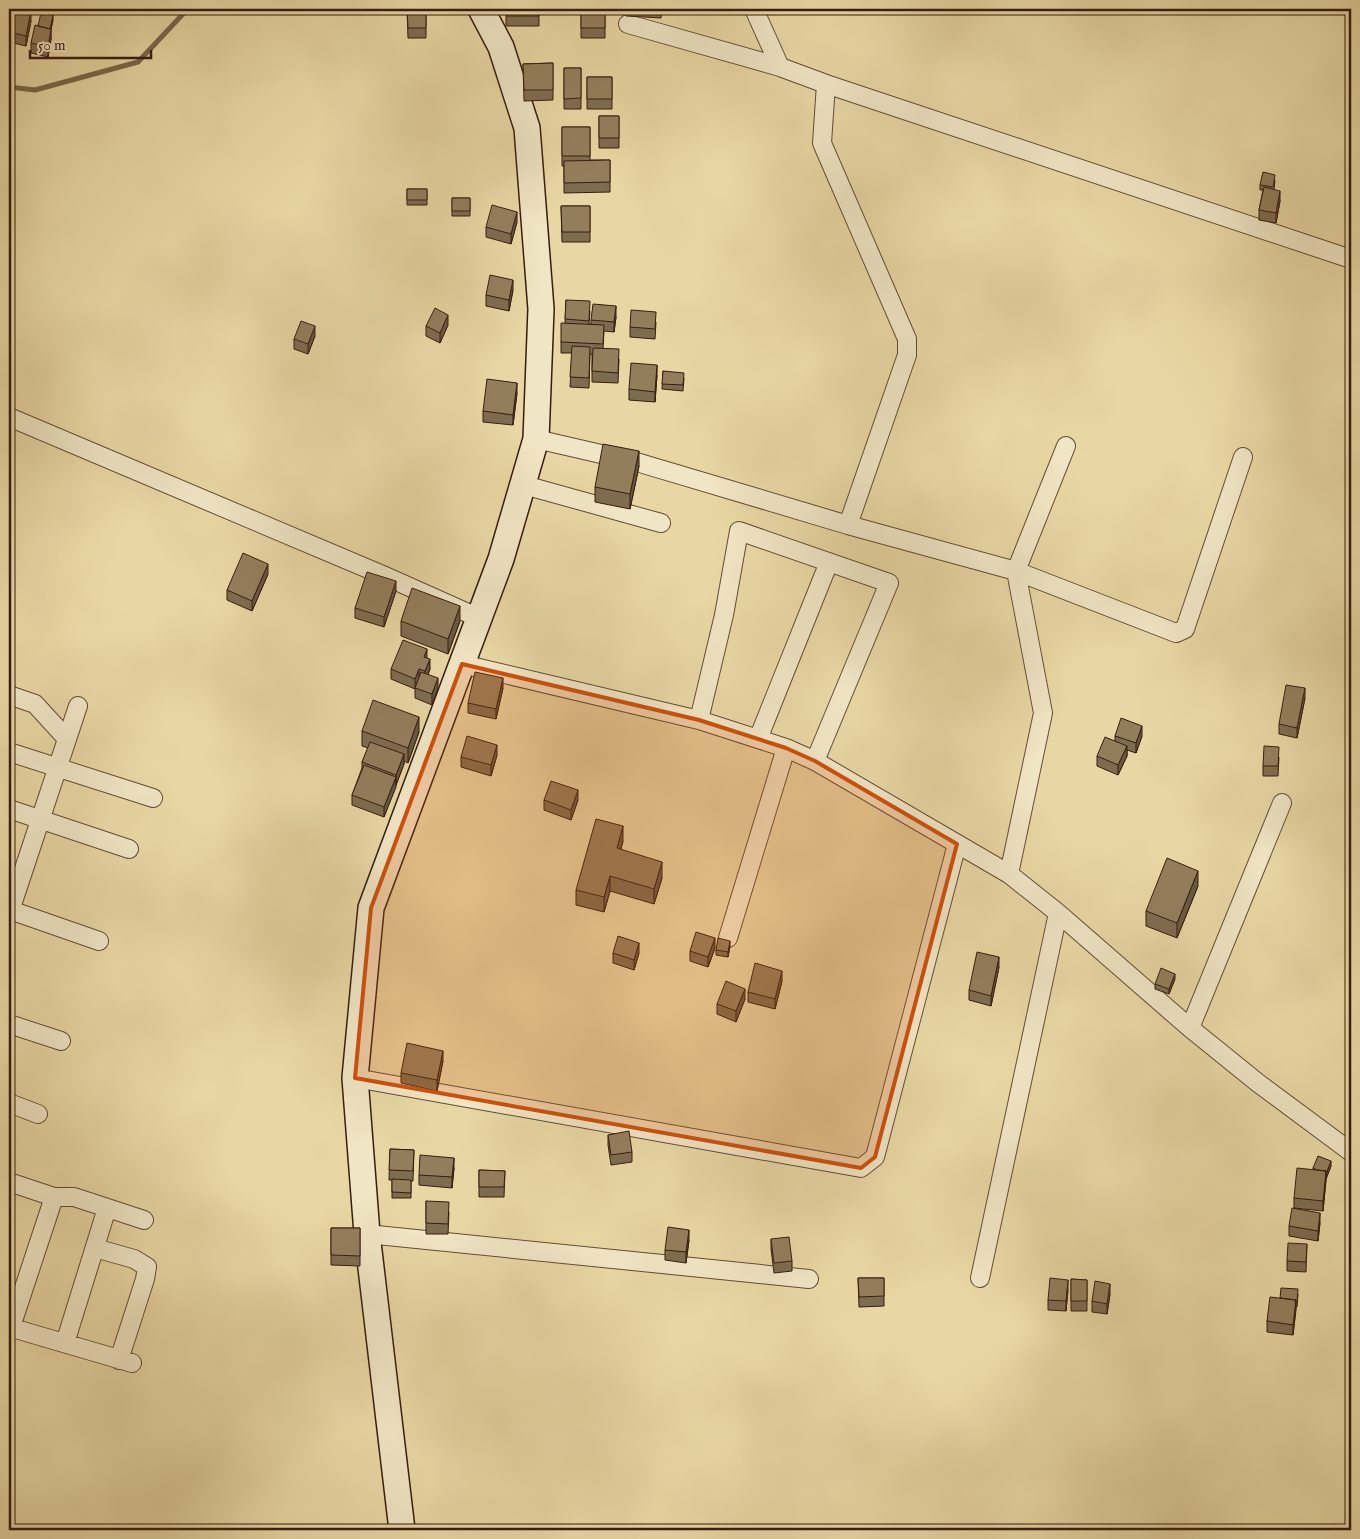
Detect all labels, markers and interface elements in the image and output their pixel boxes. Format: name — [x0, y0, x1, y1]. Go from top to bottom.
scale bar — [30, 28, 151, 60]
text: 50 m — [38, 36, 66, 55]

